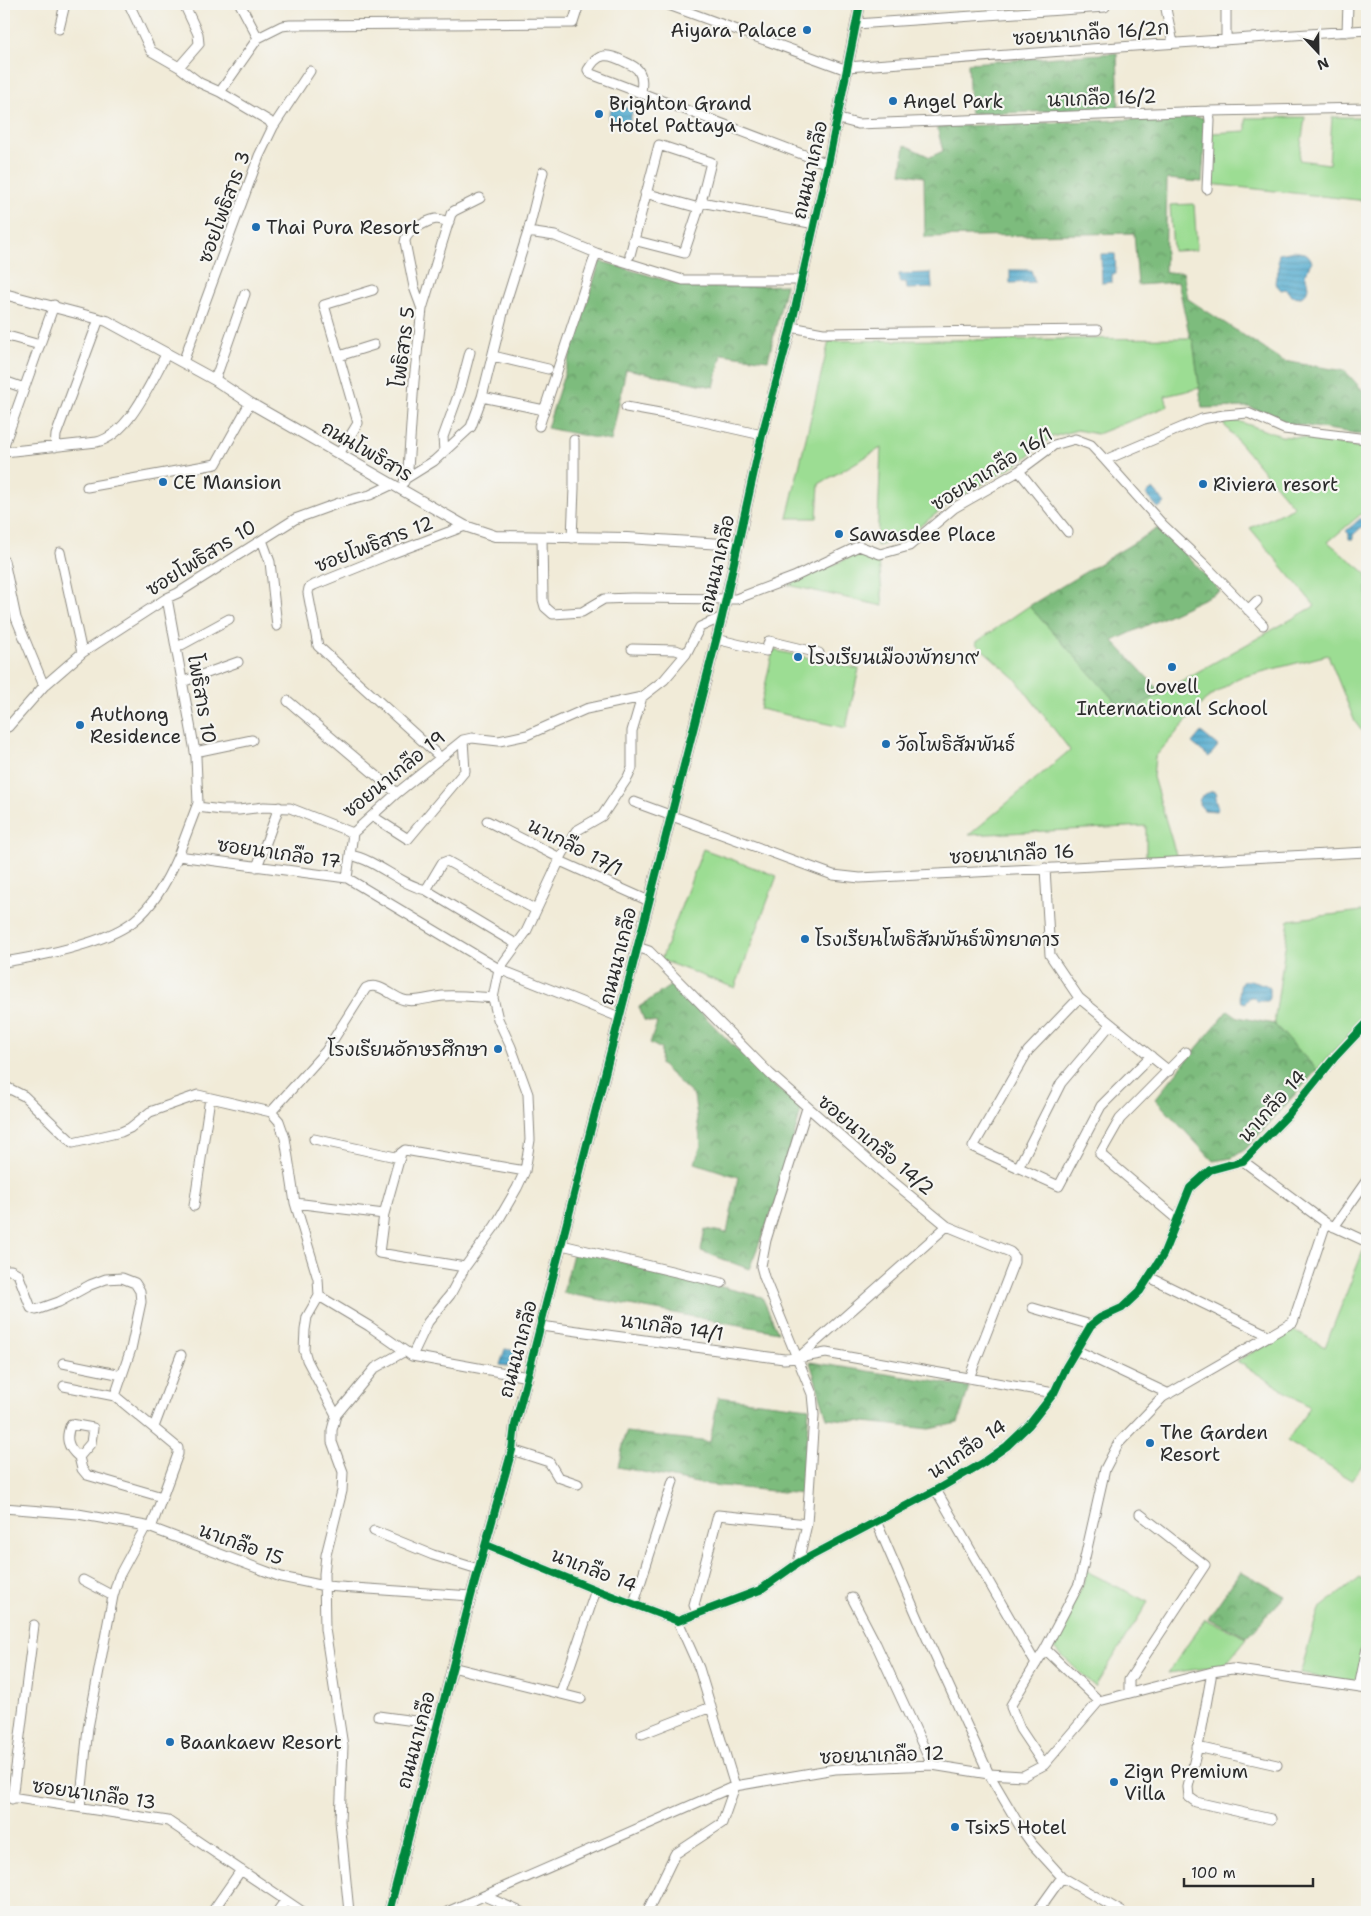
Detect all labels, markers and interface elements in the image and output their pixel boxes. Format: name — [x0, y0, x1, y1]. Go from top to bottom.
street label: ซอยนาเกลือ 16/2ก — [1012, 15, 1170, 51]
place label: Aiyara Palace — [671, 18, 797, 43]
marker: Aiyara Palace — [801, 24, 813, 36]
north arrow — [1294, 28, 1344, 78]
text: N — [1314, 54, 1331, 74]
street label: นาเกลือ 16/2 — [1047, 84, 1157, 112]
place label: Angel Park — [903, 89, 1003, 114]
place label: Brighton Grand Hotel Pattaya — [609, 91, 752, 138]
marker: Angel Park — [887, 95, 899, 107]
marker: Brighton Grand Hotel Pattaya — [593, 108, 605, 120]
street label: ถนนนาเกลือ — [787, 118, 833, 222]
street label: ซอยโพธิสาร 3 — [192, 147, 256, 267]
place label: Thai Pura Resort — [266, 215, 420, 240]
marker: Thai Pura Resort — [250, 221, 262, 233]
street label: โพธิสาร 5 — [386, 305, 420, 389]
street label: ถนนโพธิสาร — [317, 415, 417, 487]
street label: ซอยนาเกลือ 16/1 — [926, 421, 1058, 517]
place label: CE Mansion — [173, 470, 281, 495]
place label: Riviera resort — [1213, 472, 1338, 497]
marker: CE Mansion — [157, 476, 169, 488]
marker: Riviera resort — [1197, 478, 1209, 490]
street label: ซอยโพธิสาร 12 — [311, 510, 437, 578]
street label: ถนนนาเกลือ — [694, 512, 740, 616]
street label: ซอยโพธิสาร 10 — [141, 514, 261, 602]
place label: Sawasdee Place — [849, 522, 996, 547]
marker: Sawasdee Place — [833, 528, 845, 540]
place label: โรงเรียนเมืองพัทยา๙ — [808, 645, 979, 670]
marker: โรงเรียนเมืองพัทยา๙ — [792, 651, 804, 663]
street label: โพธิสาร 10 — [182, 652, 222, 746]
marker: Lovell International School — [1166, 661, 1178, 673]
place label: Lovell International School — [1077, 674, 1268, 721]
place label: Authong Residence — [90, 702, 181, 749]
marker: Authong Residence — [74, 719, 86, 731]
street label: ซอยนาเกลือ 19 — [338, 725, 450, 823]
place label: วัดโพธิสัมพันธ์ — [896, 732, 1015, 757]
marker: วัดโพธิสัมพันธ์ — [880, 738, 892, 750]
street label: นาเกลือ 17/1 — [523, 812, 627, 882]
street label: ซอยนาเกลือ 17 — [215, 832, 343, 874]
street label: ซอยนาเกลือ 16 — [949, 838, 1075, 870]
street label: ถนนนาเกลือ — [594, 904, 642, 1008]
place label: โรงเรียนโพธิสัมพันธ์พิทยาคาร — [815, 927, 1060, 952]
marker: โรงเรียนโพธิสัมพันธ์พิทยาคาร — [799, 933, 811, 945]
place label: โรงเรียนอักษรศึกษา — [328, 1037, 488, 1062]
marker: โรงเรียนอักษรศึกษา — [492, 1043, 504, 1055]
street label: นาเกลือ 14 — [1233, 1064, 1311, 1148]
street label: ซอยนาเกลือ 14/2 — [813, 1089, 939, 1201]
street label: ถนนนาเกลือ — [493, 1297, 543, 1401]
street label: นาเกลือ 14/1 — [619, 1307, 725, 1347]
street label: นาเกลือ 14 — [923, 1414, 1011, 1484]
place label: The Garden Resort — [1160, 1420, 1268, 1467]
marker: The Garden Resort — [1144, 1437, 1156, 1449]
street label: นาเกลือ 15 — [195, 1517, 287, 1571]
street label: นาเกลือ 14 — [548, 1542, 640, 1598]
street label: ถนนนาเกลือ — [391, 1688, 441, 1792]
place label: Baankaew Resort — [180, 1730, 342, 1755]
marker: Baankaew Resort — [164, 1736, 176, 1748]
street label: ซอยนาเกลือ 12 — [819, 1740, 945, 1770]
place label: Zign Premium Villa — [1124, 1759, 1248, 1806]
street label: ซอยนาเกลือ 13 — [30, 1773, 158, 1815]
marker: Zign Premium Villa — [1108, 1776, 1120, 1788]
place label: Tsix5 Hotel — [965, 1815, 1066, 1840]
marker: Tsix5 Hotel — [949, 1821, 961, 1833]
scale bar — [1184, 1856, 1312, 1888]
text: 100 m — [1191, 1863, 1236, 1883]

